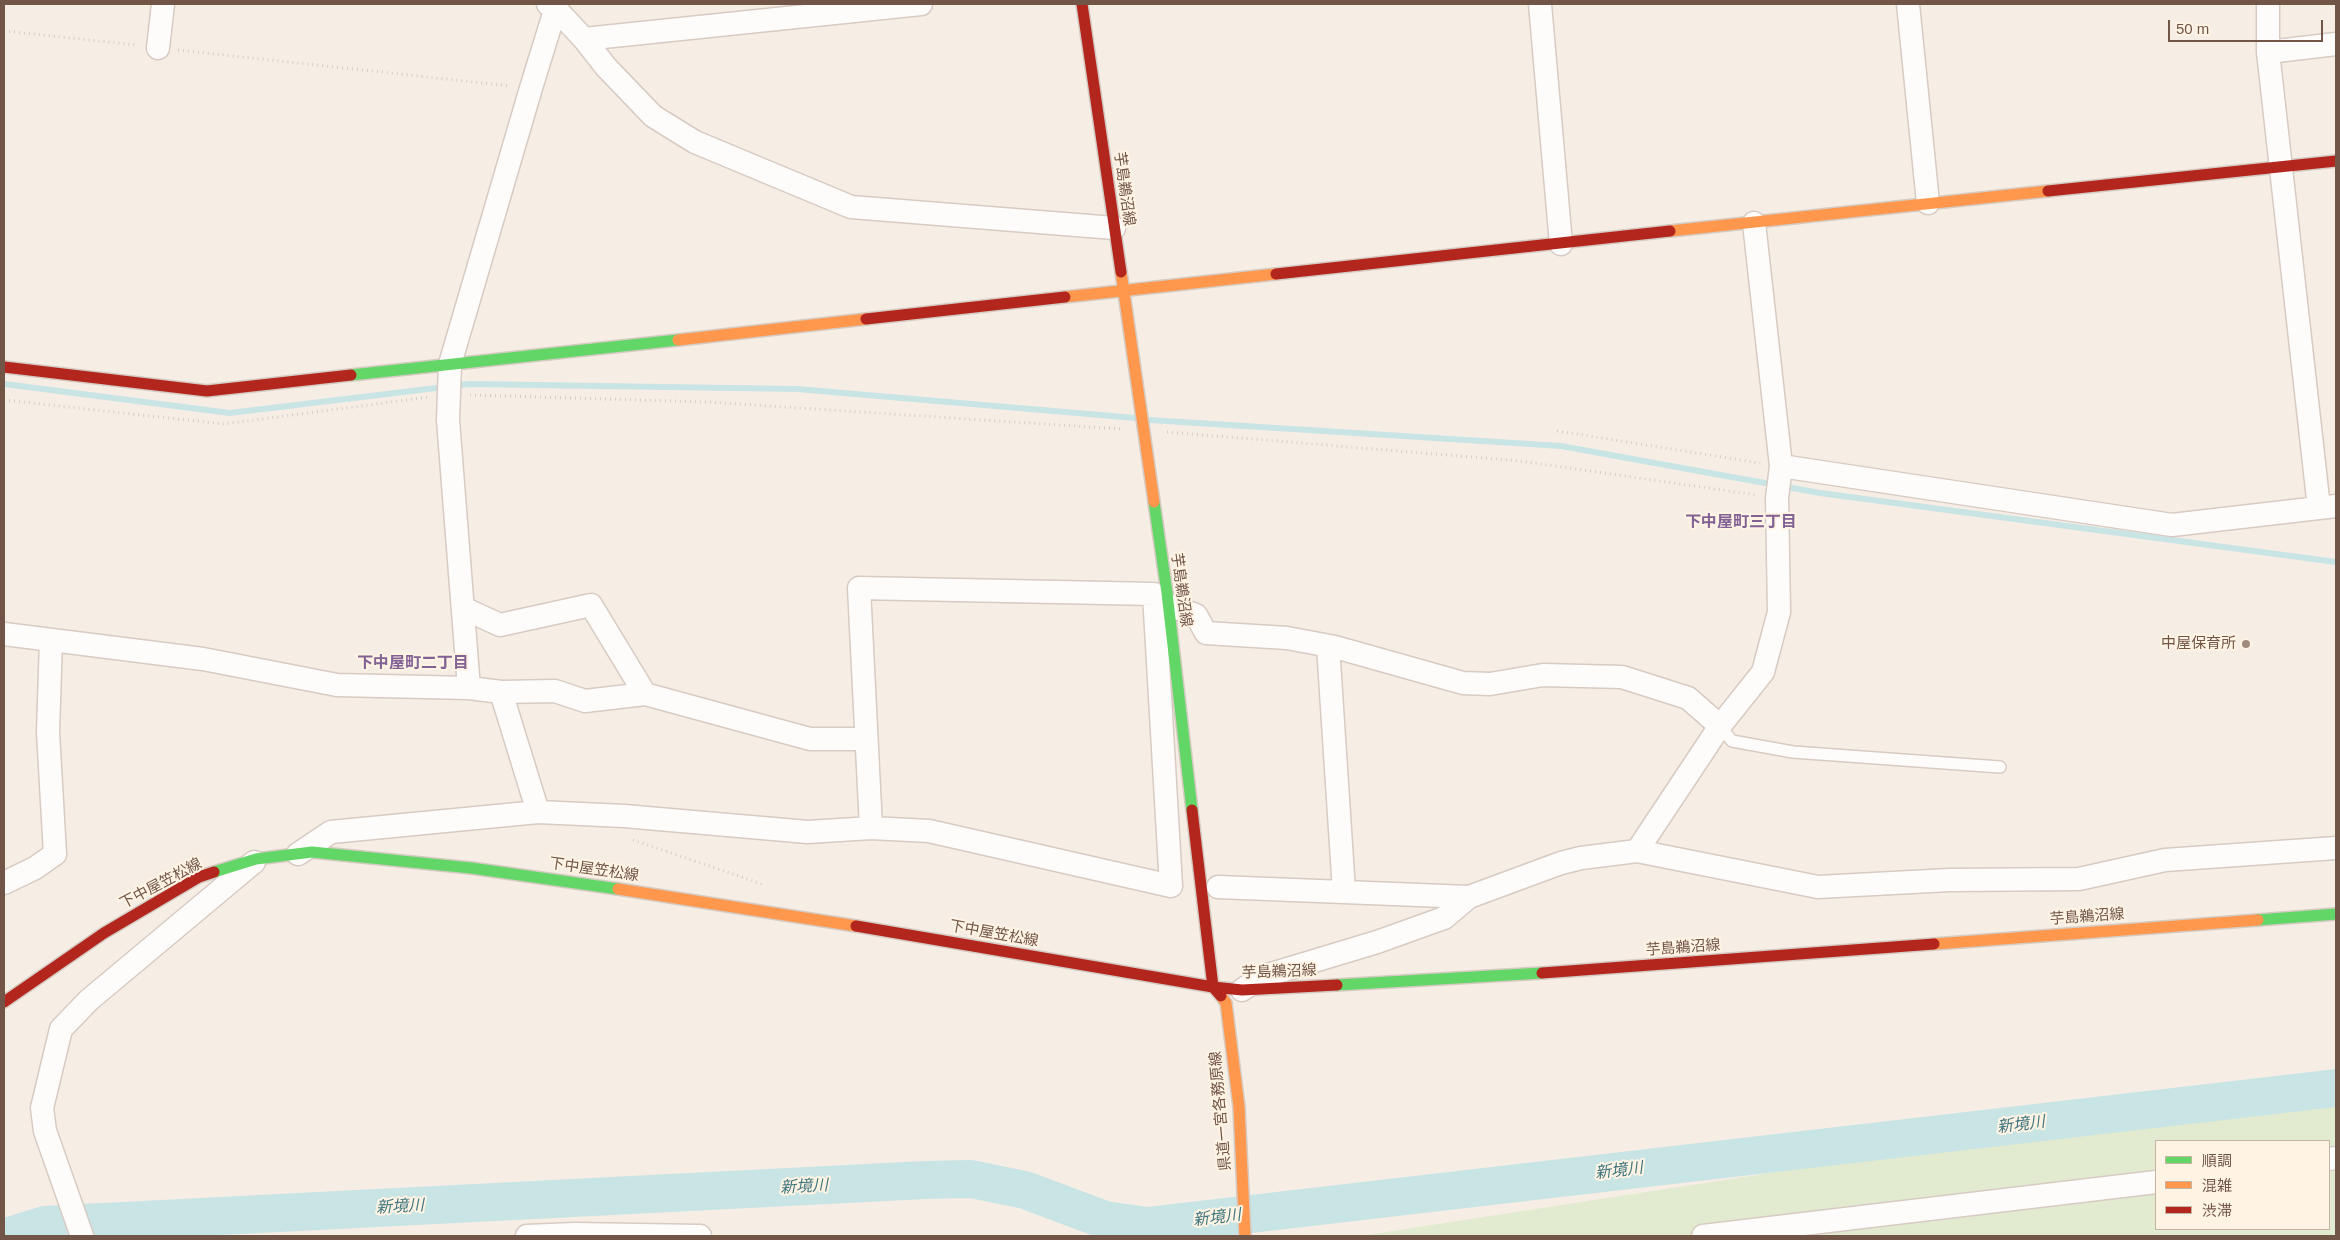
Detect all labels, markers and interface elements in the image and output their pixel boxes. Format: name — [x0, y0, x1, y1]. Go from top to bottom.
scale bar — [2170, 10, 2325, 42]
text: 50 m — [2176, 20, 2209, 37]
street label: 芋島鵜沼線 — [1110, 151, 1138, 227]
district label: 下中屋町三丁目 — [1685, 513, 1797, 533]
street label: 芋島鵜沼線 — [1167, 552, 1195, 628]
place label: 中屋保育所 — [2161, 635, 2236, 653]
marker: 中屋保育所 — [2240, 638, 2252, 650]
district label: 下中屋町二丁目 — [357, 654, 469, 674]
street label: 下中屋笠松線 — [117, 855, 205, 913]
street label: 下中屋笠松線 — [548, 855, 640, 885]
street label: 芋島鵜沼線 — [2049, 905, 2125, 929]
street label: 下中屋笠松線 — [948, 917, 1040, 951]
street label: 芋島鵜沼線 — [1645, 936, 1721, 960]
street label: 芋島鵜沼線 — [1241, 962, 1317, 982]
street label: 県道一宮各務原線 — [1207, 1050, 1235, 1172]
water label: 新境川 — [1996, 1113, 2046, 1137]
legend — [2155, 1140, 2330, 1230]
text: 順調 — [2202, 1152, 2232, 1169]
water label: 新境川 — [1594, 1159, 1644, 1183]
water label: 新境川 — [780, 1176, 828, 1198]
text: 混雑 — [2202, 1177, 2232, 1194]
water label: 新境川 — [376, 1196, 424, 1218]
text: 渋滞 — [2202, 1202, 2232, 1219]
water label: 新境川 — [1192, 1206, 1242, 1230]

